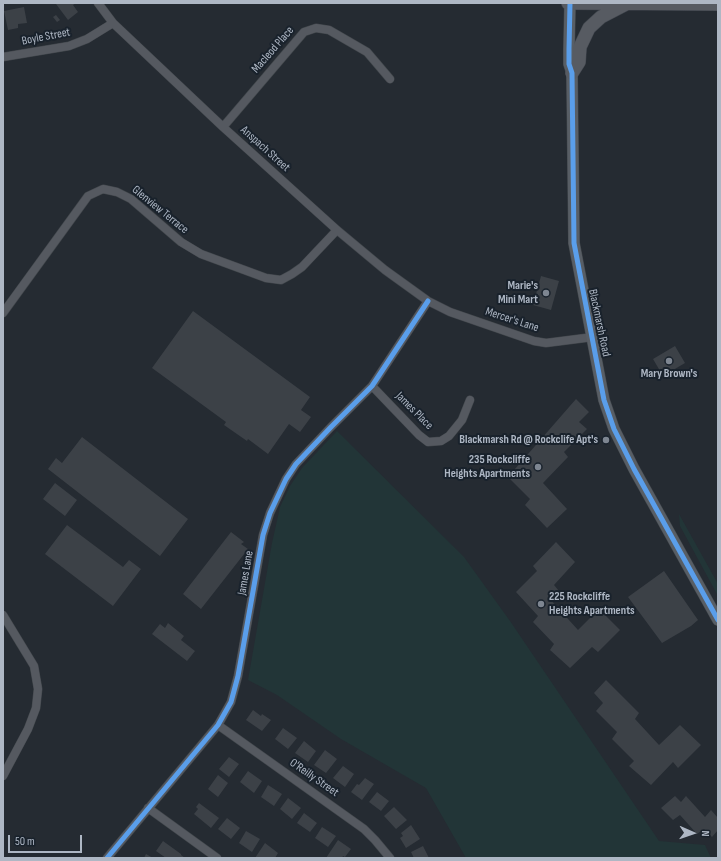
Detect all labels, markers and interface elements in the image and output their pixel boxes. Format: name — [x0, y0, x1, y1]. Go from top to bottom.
street label: Macleod Place — [249, 24, 297, 76]
street label: Boyle Street — [21, 25, 71, 49]
street label: Anspach Street — [237, 123, 293, 175]
street label: Glenview Terrace — [129, 183, 191, 237]
place label: Marie's Mini Mart — [498, 279, 538, 307]
marker: Marie's Mini Mart — [541, 288, 551, 298]
street label: Blackmarsh Road — [585, 288, 613, 358]
street label: Mercer's Lane — [483, 305, 541, 335]
marker: Mary Brown's — [664, 356, 674, 366]
place label: Mary Brown's — [641, 367, 697, 381]
street label: James Place — [392, 389, 436, 433]
place label: Blackmarsh Rd @ Rockclife Apt's — [459, 433, 598, 447]
marker: Blackmarsh Rd @ Rockclife Apt's — [601, 435, 611, 445]
place label: 235 Rockcliffe Heights Apartments — [444, 453, 530, 481]
marker: 235 Rockcliffe Heights Apartments — [533, 462, 543, 472]
street label: James Lane — [235, 550, 257, 596]
place label: 225 Rockcliffe Heights Apartments — [549, 590, 635, 618]
marker: 225 Rockcliffe Heights Apartments — [536, 599, 546, 609]
street label: O'Reilly Street — [287, 756, 341, 800]
north arrow — [673, 813, 713, 853]
scale bar — [10, 827, 84, 853]
text: N — [699, 830, 712, 837]
text: 50 m — [15, 834, 35, 849]

